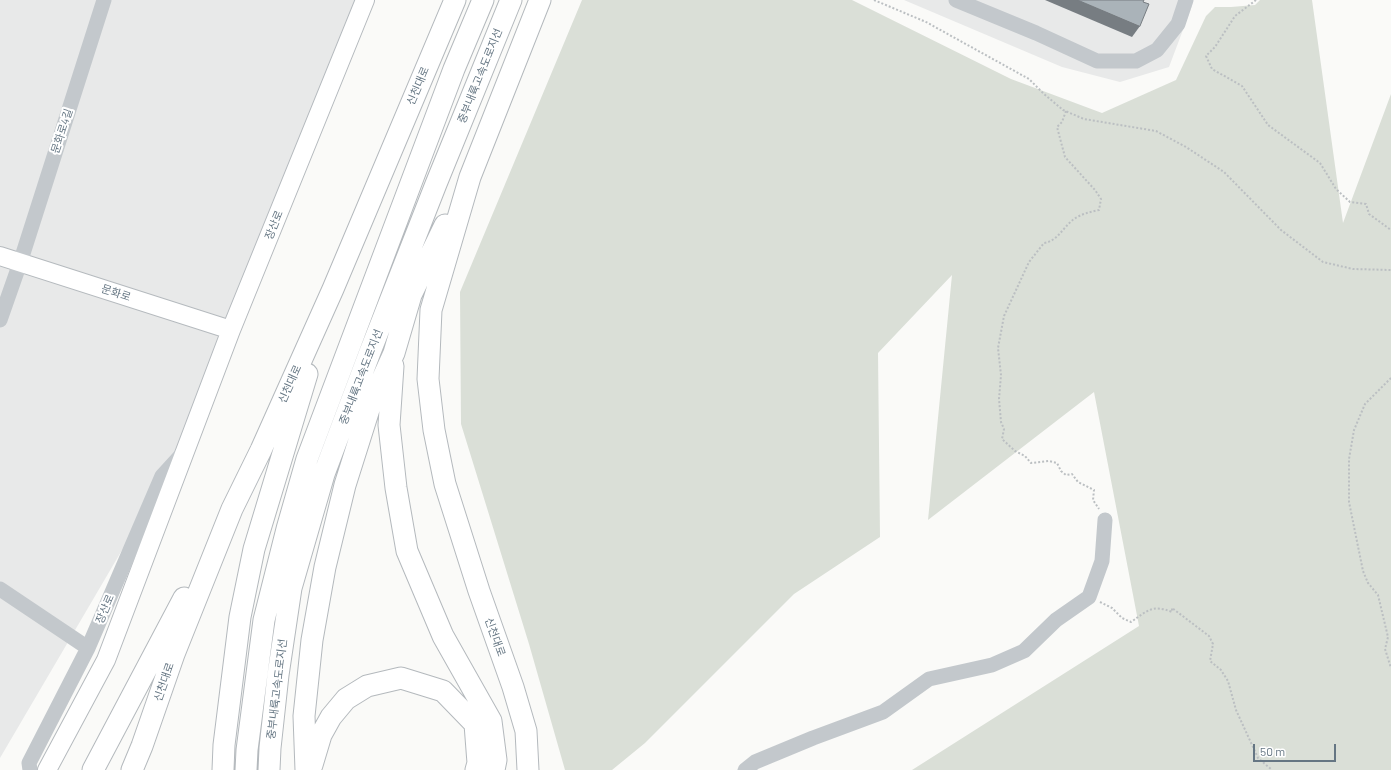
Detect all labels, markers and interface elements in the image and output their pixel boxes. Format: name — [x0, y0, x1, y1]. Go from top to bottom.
street label: 중부내륙고속도로지선 — [455, 27, 505, 125]
street label: 신천대로 — [404, 65, 432, 107]
street label: 문화로4길 — [49, 107, 75, 155]
street label: 장산로 — [262, 208, 286, 242]
street label: 문화로 — [100, 282, 132, 304]
street label: 중부내륙고속도로지선 — [337, 327, 385, 427]
street label: 신천대로 — [276, 363, 304, 405]
street label: 장산로 — [93, 592, 117, 626]
street label: 신천대로 — [482, 616, 508, 658]
street label: 중부내륙고속도로지선 — [264, 638, 290, 740]
street label: 신천대로 — [151, 661, 177, 703]
scale bar — [1255, 736, 1338, 762]
text: 50 m — [1260, 744, 1285, 758]

